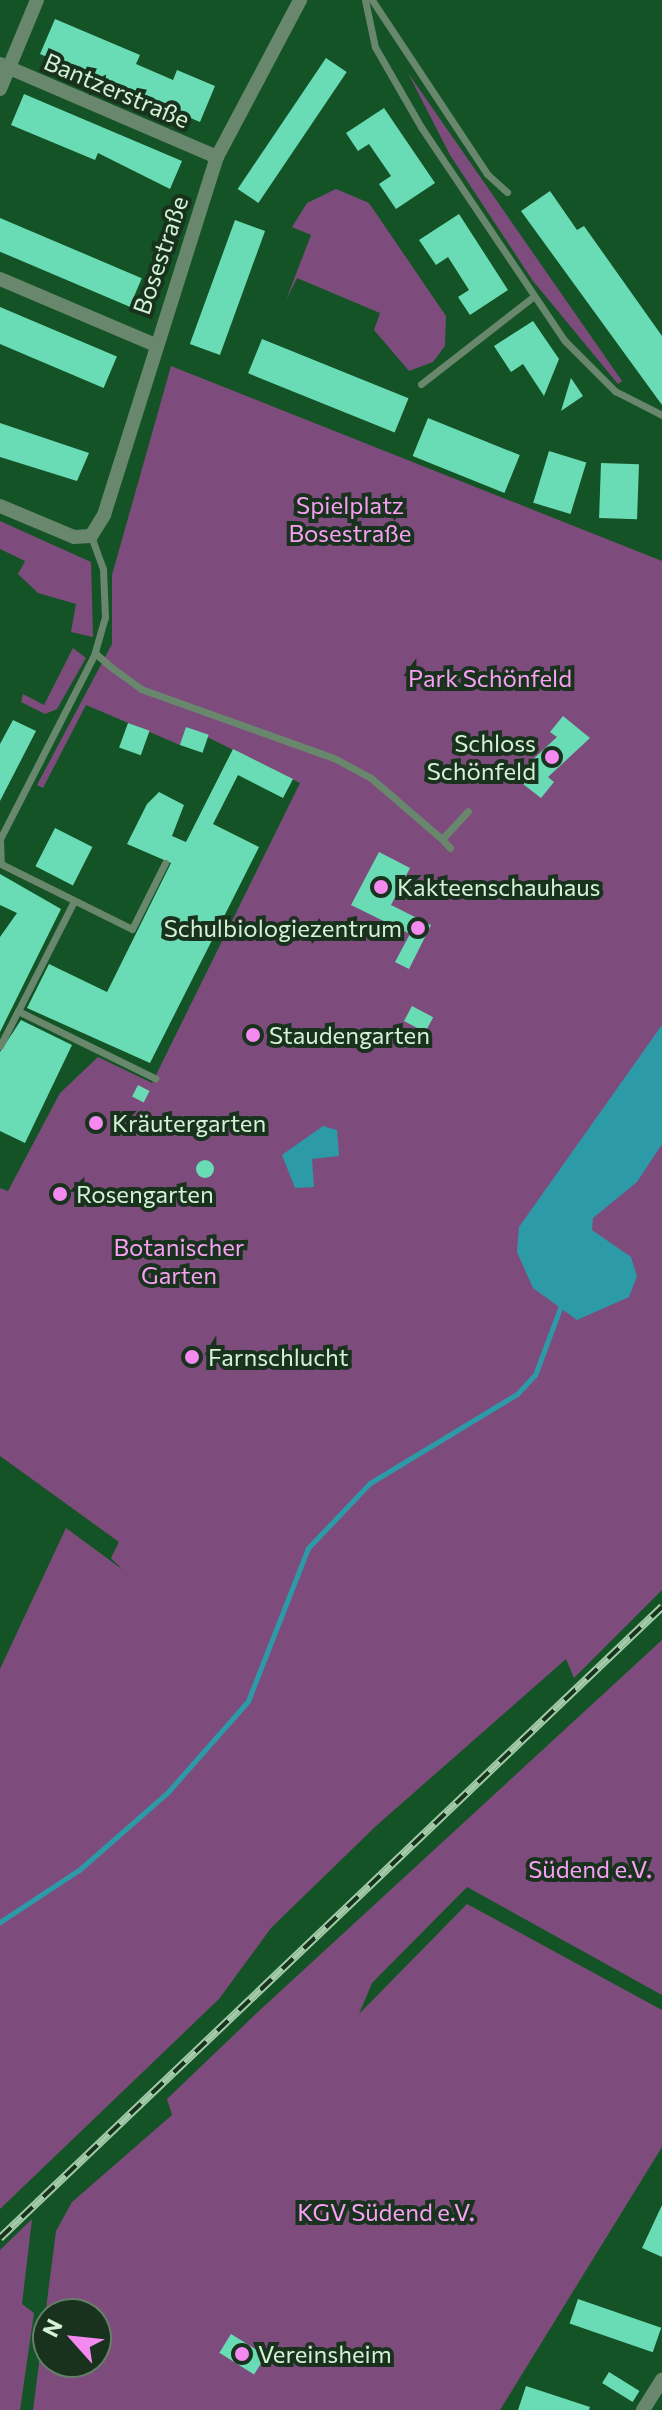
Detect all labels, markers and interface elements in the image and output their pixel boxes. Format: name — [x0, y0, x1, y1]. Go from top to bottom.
street label: Bantzerstraße — [40, 46, 194, 134]
street label: Bosestraße — [126, 192, 194, 318]
park label: Spielplatz Bosestraße — [289, 491, 411, 547]
park label: Park Schönfeld — [408, 664, 572, 692]
place label: Schloss Schönfeld — [427, 729, 536, 785]
marker: Schloss Schönfeld — [543, 748, 561, 766]
place label: Kakteenschauhaus — [397, 873, 601, 901]
marker: Kakteenschauhaus — [372, 878, 390, 896]
place label: Schulbiologiezentrum — [164, 914, 402, 942]
marker: Schulbiologiezentrum — [409, 919, 427, 937]
place label: Staudengarten — [269, 1021, 430, 1049]
marker: Staudengarten — [244, 1026, 262, 1044]
place label: Kräutergarten — [112, 1109, 266, 1137]
marker: Kräutergarten — [87, 1114, 105, 1132]
place label: Rosengarten — [76, 1180, 214, 1208]
marker: Rosengarten — [51, 1185, 69, 1203]
park label: Botanischer Garten — [114, 1233, 244, 1289]
place label: Farnschlucht — [208, 1343, 349, 1371]
marker: Farnschlucht — [183, 1348, 201, 1366]
park label: Südend e.V. — [528, 1855, 652, 1883]
park label: KGV Südend e.V. — [297, 2198, 475, 2226]
north arrow — [32, 2298, 112, 2378]
text: N — [36, 2314, 68, 2341]
place label: Vereinsheim — [258, 2340, 392, 2368]
marker: Vereinsheim — [233, 2345, 251, 2363]

